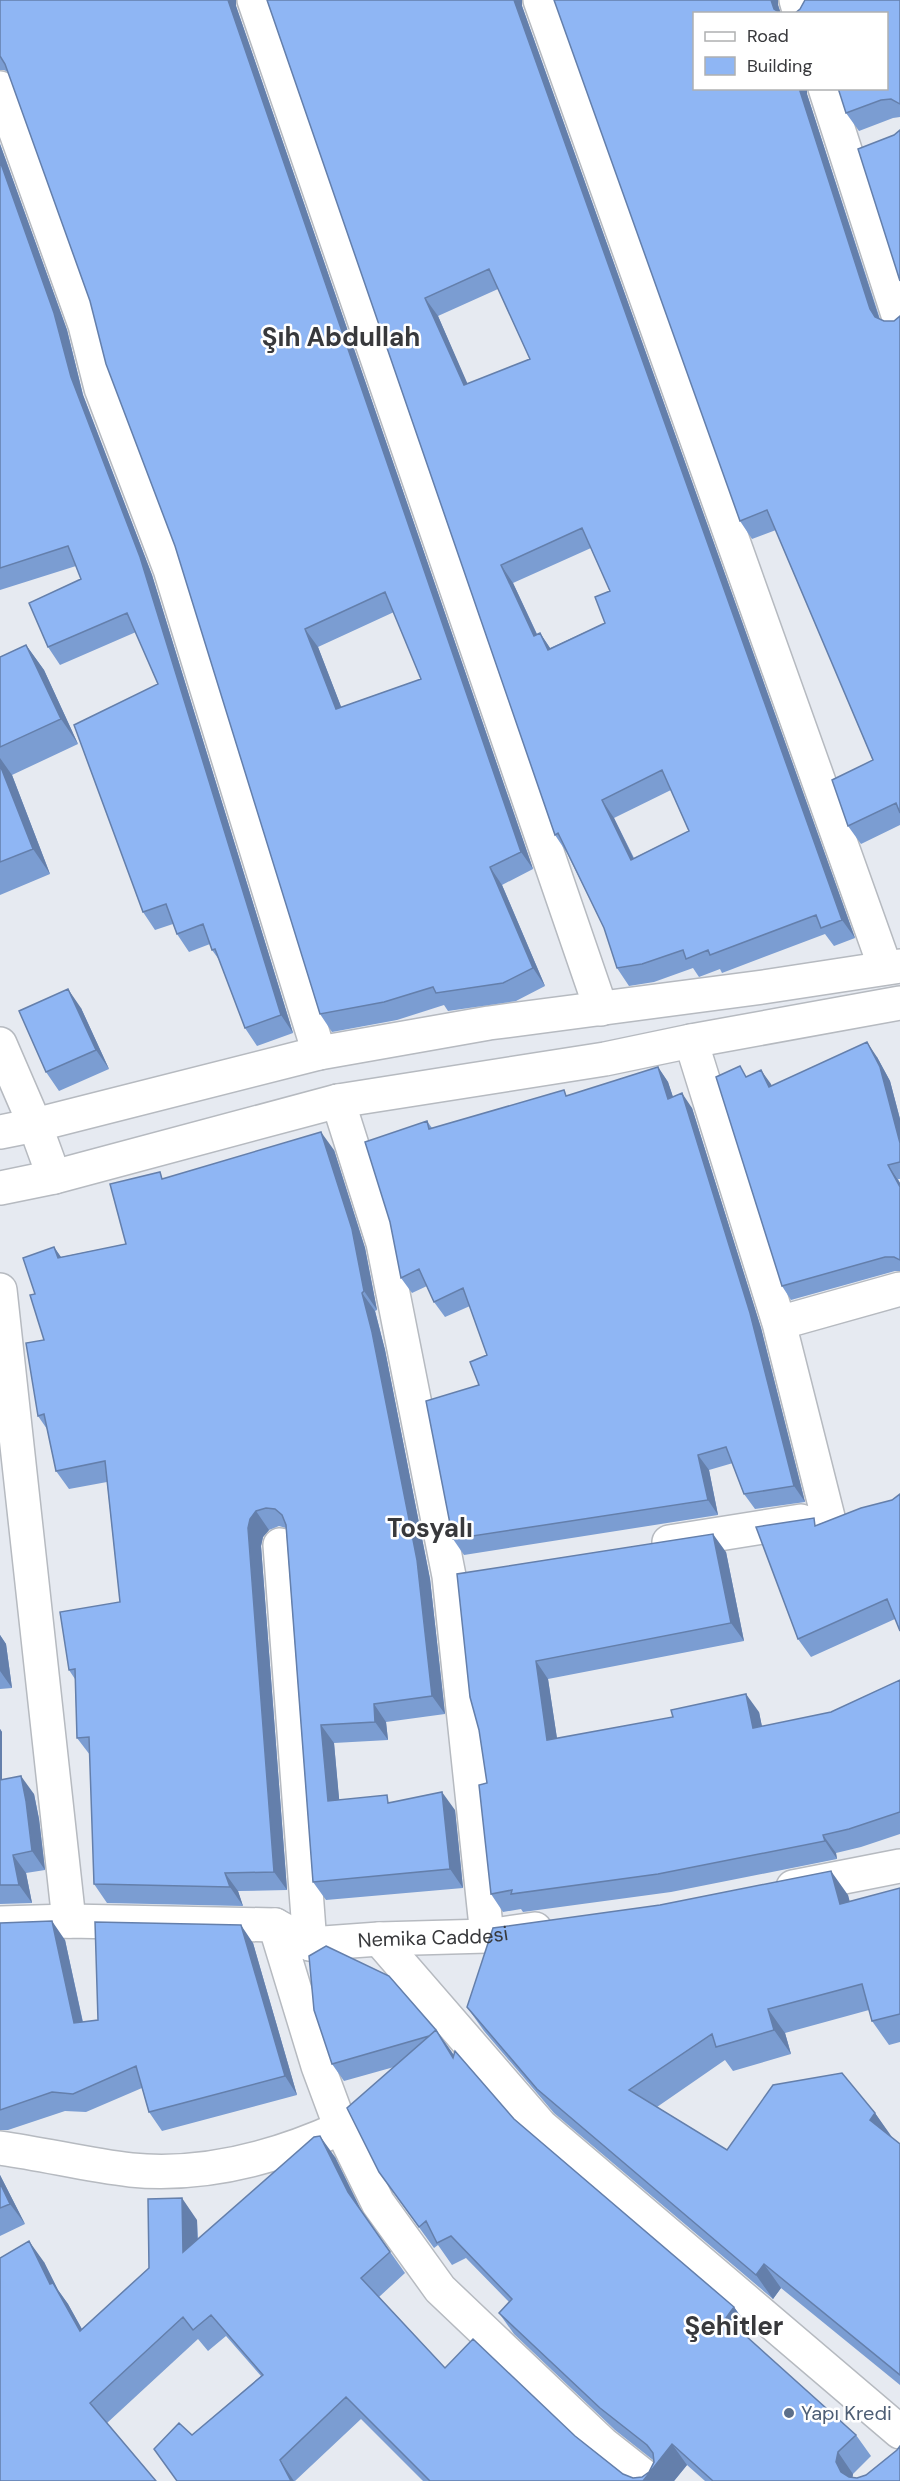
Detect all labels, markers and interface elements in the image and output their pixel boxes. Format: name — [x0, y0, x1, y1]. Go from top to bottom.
legend — [693, 12, 888, 90]
text: Road — [747, 24, 789, 48]
text: Building — [747, 54, 812, 78]
district label: Şıh Abdullah — [262, 320, 420, 354]
district label: Tosyalı — [387, 1511, 473, 1545]
street label: Nemika Caddesi — [357, 1920, 510, 1954]
district label: Şehitler — [684, 2309, 784, 2343]
place label: Yapı Kredi — [801, 2400, 892, 2426]
marker: Yapı Kredi — [782, 2406, 796, 2420]

